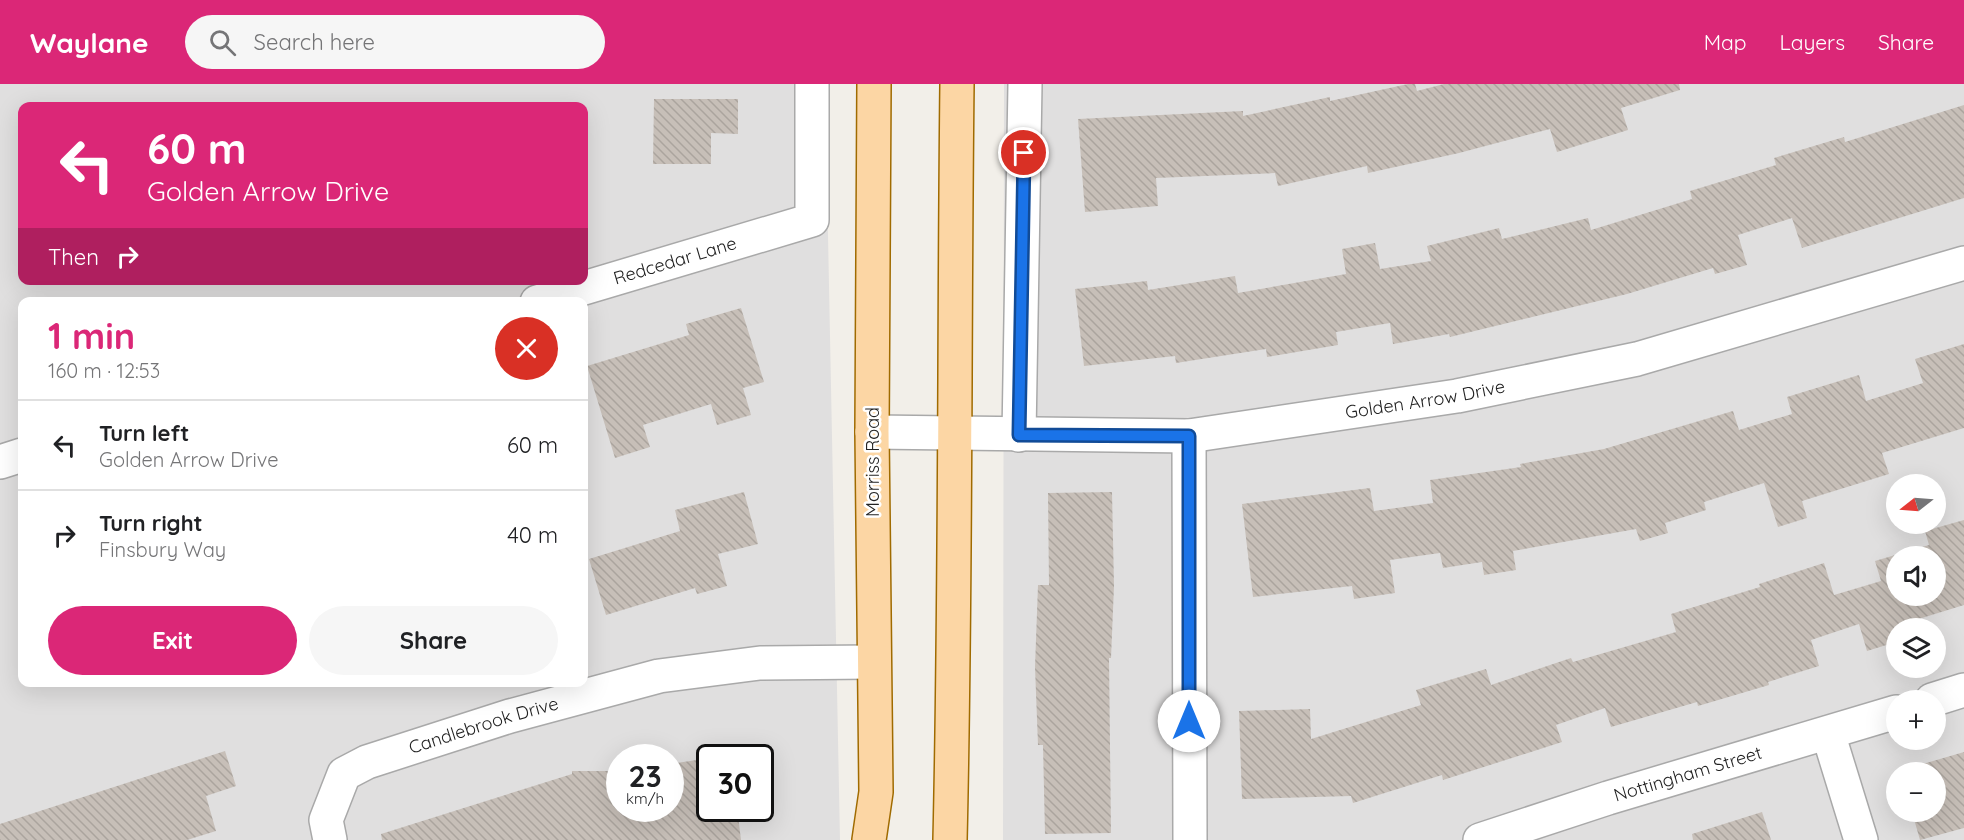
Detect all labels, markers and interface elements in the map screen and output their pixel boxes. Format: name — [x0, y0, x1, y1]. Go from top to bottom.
search box — [185, 15, 605, 69]
text: Waylane — [30, 25, 149, 60]
icon: search — [206, 26, 239, 59]
text: Search here — [254, 28, 375, 56]
text: Map — [1704, 29, 1747, 55]
text: Layers — [1780, 29, 1845, 55]
text: Share — [1878, 29, 1934, 55]
text: 60 m — [147, 122, 247, 175]
icon: left — [48, 126, 126, 204]
pin — [998, 127, 1049, 178]
icon: arrive — [1007, 136, 1040, 169]
text: Golden Arrow Drive — [147, 174, 389, 208]
street label: Redcedar Lane — [611, 231, 739, 290]
icon: right — [111, 240, 144, 273]
text: Then — [48, 243, 99, 271]
text: 1 min — [48, 313, 135, 358]
button: close — [495, 317, 558, 380]
text: 160 m · 12:53 — [48, 358, 160, 383]
street label: Golden Arrow Drive — [1344, 374, 1507, 424]
street label: Morriss Road — [861, 407, 884, 517]
text: Turn left — [99, 419, 189, 447]
icon: left — [48, 429, 81, 462]
text: 60 m — [507, 431, 558, 459]
text: Golden Arrow Drive — [99, 447, 278, 472]
north arrow — [1886, 474, 1946, 534]
map controls — [1886, 474, 1946, 822]
text: Turn right — [99, 509, 203, 537]
icon: right — [48, 519, 81, 552]
text: 40 m — [507, 521, 558, 549]
text: Finsbury Way — [99, 537, 226, 562]
button: sound — [1886, 546, 1946, 606]
button: Exit — [48, 606, 297, 675]
button: Share — [309, 606, 558, 675]
button: layers — [1886, 618, 1946, 678]
position arrow — [1157, 689, 1221, 753]
button: + — [1886, 690, 1946, 750]
street label: Candlebrook Drive — [406, 692, 561, 759]
street label: Nottingham Street — [1611, 741, 1764, 807]
speed limit sign: 30 — [696, 744, 774, 822]
text: 23 — [628, 757, 662, 795]
button: − — [1886, 762, 1946, 822]
text: km/h — [626, 789, 664, 808]

